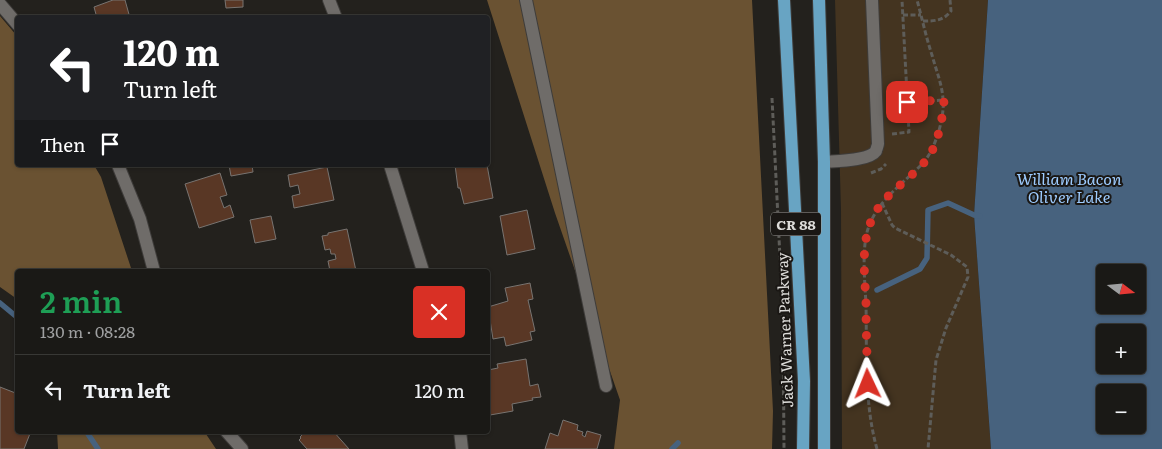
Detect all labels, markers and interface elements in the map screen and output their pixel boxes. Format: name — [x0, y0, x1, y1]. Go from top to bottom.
text: 120 m — [123, 25, 220, 77]
icon: left — [40, 35, 105, 100]
text: Turn left — [123, 72, 217, 105]
pin — [886, 81, 928, 123]
icon: arrive — [893, 88, 921, 116]
text: Then — [40, 130, 86, 158]
icon: arrive — [96, 130, 124, 158]
water label: William Bacon Oliver Lake — [1017, 166, 1122, 208]
road number: CR 88 — [771, 212, 821, 235]
street label: Jack Warner Parkway — [770, 252, 798, 408]
north arrow — [1096, 264, 1146, 314]
map controls — [1096, 264, 1146, 434]
text: 2 min — [40, 278, 122, 322]
button: close — [413, 286, 465, 338]
text: 130 m · 08:28 — [40, 319, 135, 343]
button: + — [1096, 324, 1146, 374]
position arrow — [841, 357, 893, 409]
icon: left — [40, 376, 68, 404]
text: Turn left — [83, 376, 170, 404]
text: 120 m — [414, 376, 465, 404]
button: − — [1096, 384, 1146, 434]

